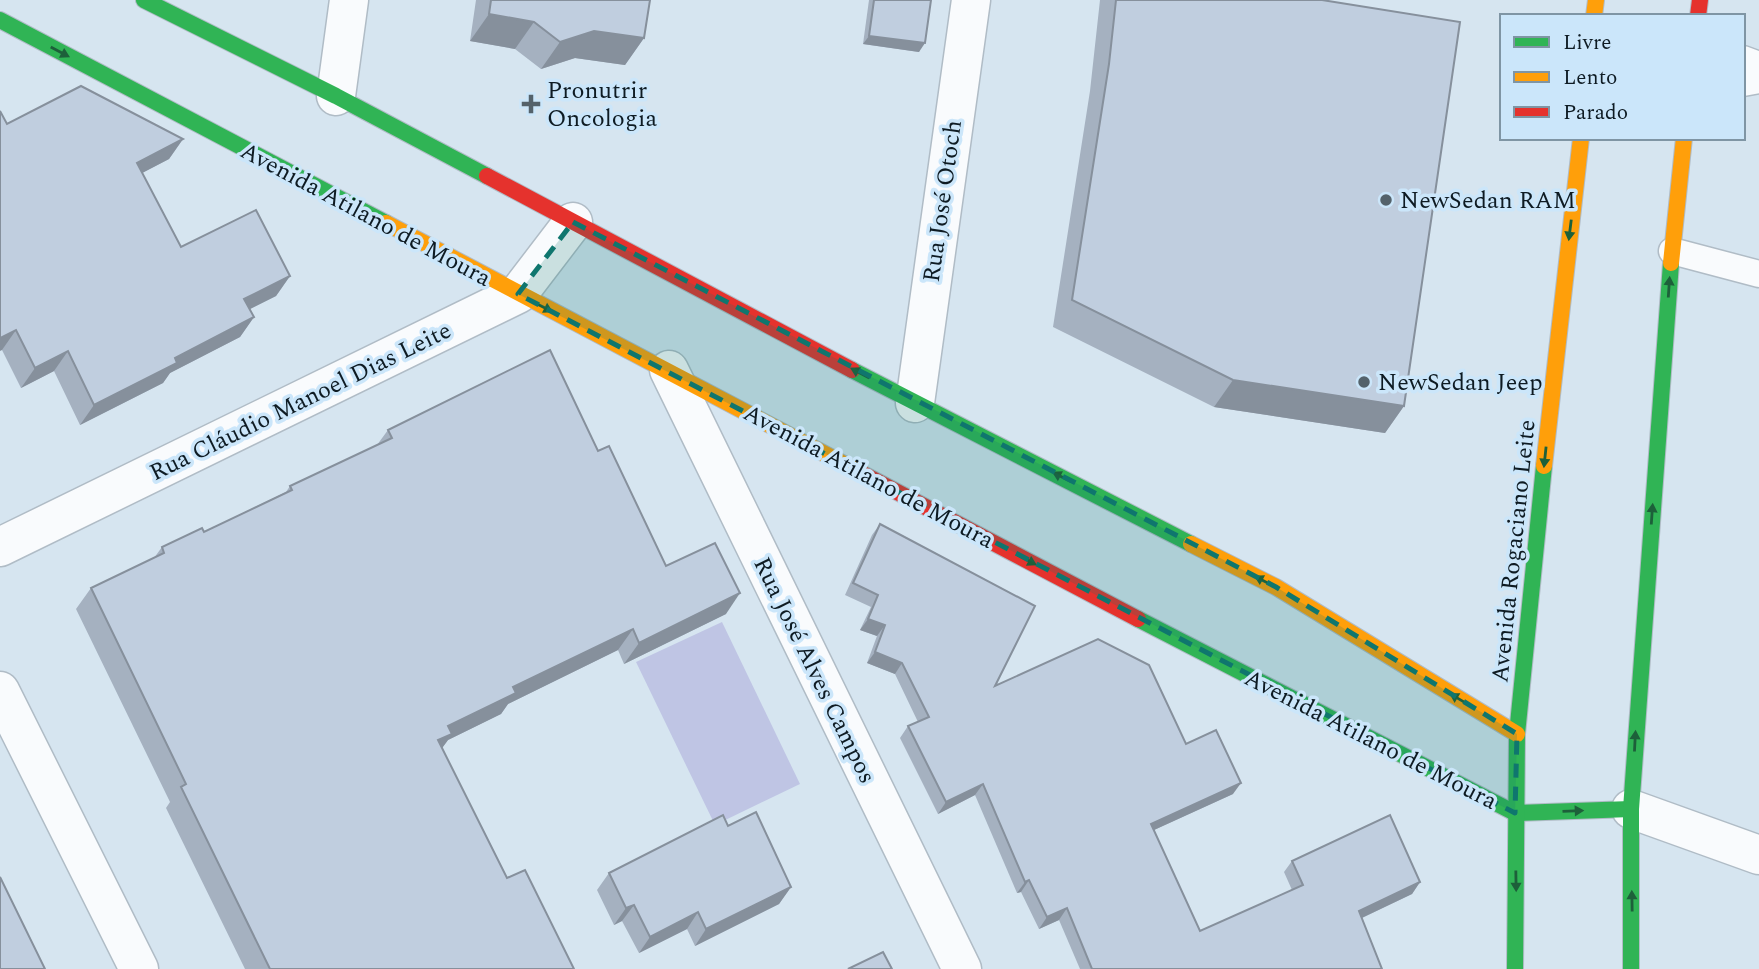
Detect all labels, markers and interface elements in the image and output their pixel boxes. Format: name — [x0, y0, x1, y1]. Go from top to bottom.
legend — [1500, 14, 1745, 140]
text: Livre — [1563, 27, 1611, 59]
one-way arrow — [50, 46, 70, 57]
text: Lento — [1563, 62, 1617, 94]
place label: Pronutrir Oncologia — [547, 73, 657, 137]
marker: Pronutrir Oncologia — [521, 94, 541, 114]
text: Parado — [1563, 97, 1628, 129]
street label: Rua José Otoch — [914, 118, 972, 284]
street label: Avenida Atilano de Moura — [234, 133, 498, 297]
place label: NewSedan RAM — [1400, 183, 1576, 219]
marker: NewSedan RAM — [1378, 192, 1394, 208]
one-way arrow — [1564, 220, 1575, 242]
one-way arrow — [1664, 276, 1675, 298]
one-way arrow — [533, 301, 553, 312]
street label: Rua Cláudio Manoel Dias Leite — [143, 313, 457, 491]
place label: NewSedan Jeep — [1378, 365, 1543, 401]
one-way arrow — [849, 368, 869, 380]
marker: NewSedan Jeep — [1356, 374, 1372, 390]
street label: Avenida Atilano de Moura — [737, 395, 1001, 559]
street label: Avenida Rogaciano Leite — [1482, 418, 1546, 684]
one-way arrow — [1539, 446, 1550, 468]
one-way arrow — [1052, 472, 1072, 483]
one-way arrow — [1646, 503, 1657, 525]
street label: Rua José Alves Campos — [744, 551, 885, 790]
one-way arrow — [1017, 554, 1037, 565]
one-way arrow — [1255, 575, 1274, 587]
street label: Avenida Atilano de Moura — [1238, 660, 1504, 820]
one-way arrow — [1449, 693, 1469, 706]
one-way arrow — [1629, 730, 1640, 752]
one-way arrow — [1562, 805, 1584, 817]
one-way arrow — [1510, 871, 1521, 893]
one-way arrow — [1626, 890, 1638, 912]

